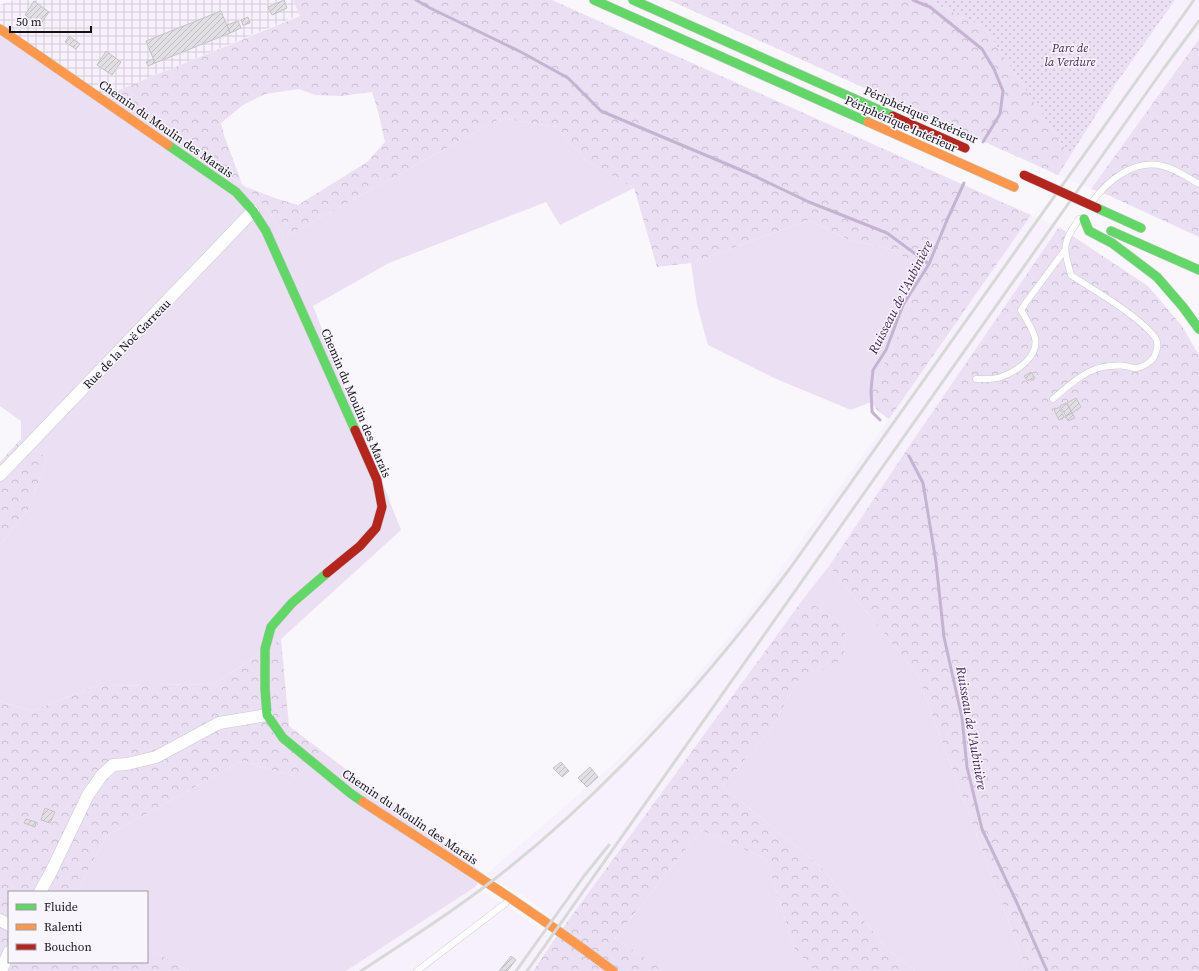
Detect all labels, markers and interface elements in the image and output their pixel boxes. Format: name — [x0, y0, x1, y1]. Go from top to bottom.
scale bar — [10, 8, 91, 34]
text: 50 m — [16, 14, 42, 30]
park label: Parc de la Verdure — [1045, 40, 1096, 70]
street label: Chemin du Moulin des Marais — [96, 76, 236, 182]
street label: Périphérique Extérieur — [861, 83, 981, 147]
street label: Périphérique Intérieur — [842, 92, 960, 156]
water label: Ruisseau de l'Aubinière — [864, 237, 937, 358]
street label: Rue de la Noë Garreau — [80, 296, 174, 392]
street label: Chemin du Moulin des Marais — [317, 326, 395, 480]
water label: Ruisseau de l'Aubinière — [952, 664, 991, 792]
street label: Chemin du Moulin des Marais — [339, 765, 481, 869]
legend — [8, 891, 148, 963]
text: Fluide — [44, 899, 78, 915]
text: Ralenti — [44, 919, 83, 935]
text: Bouchon — [44, 939, 92, 955]

